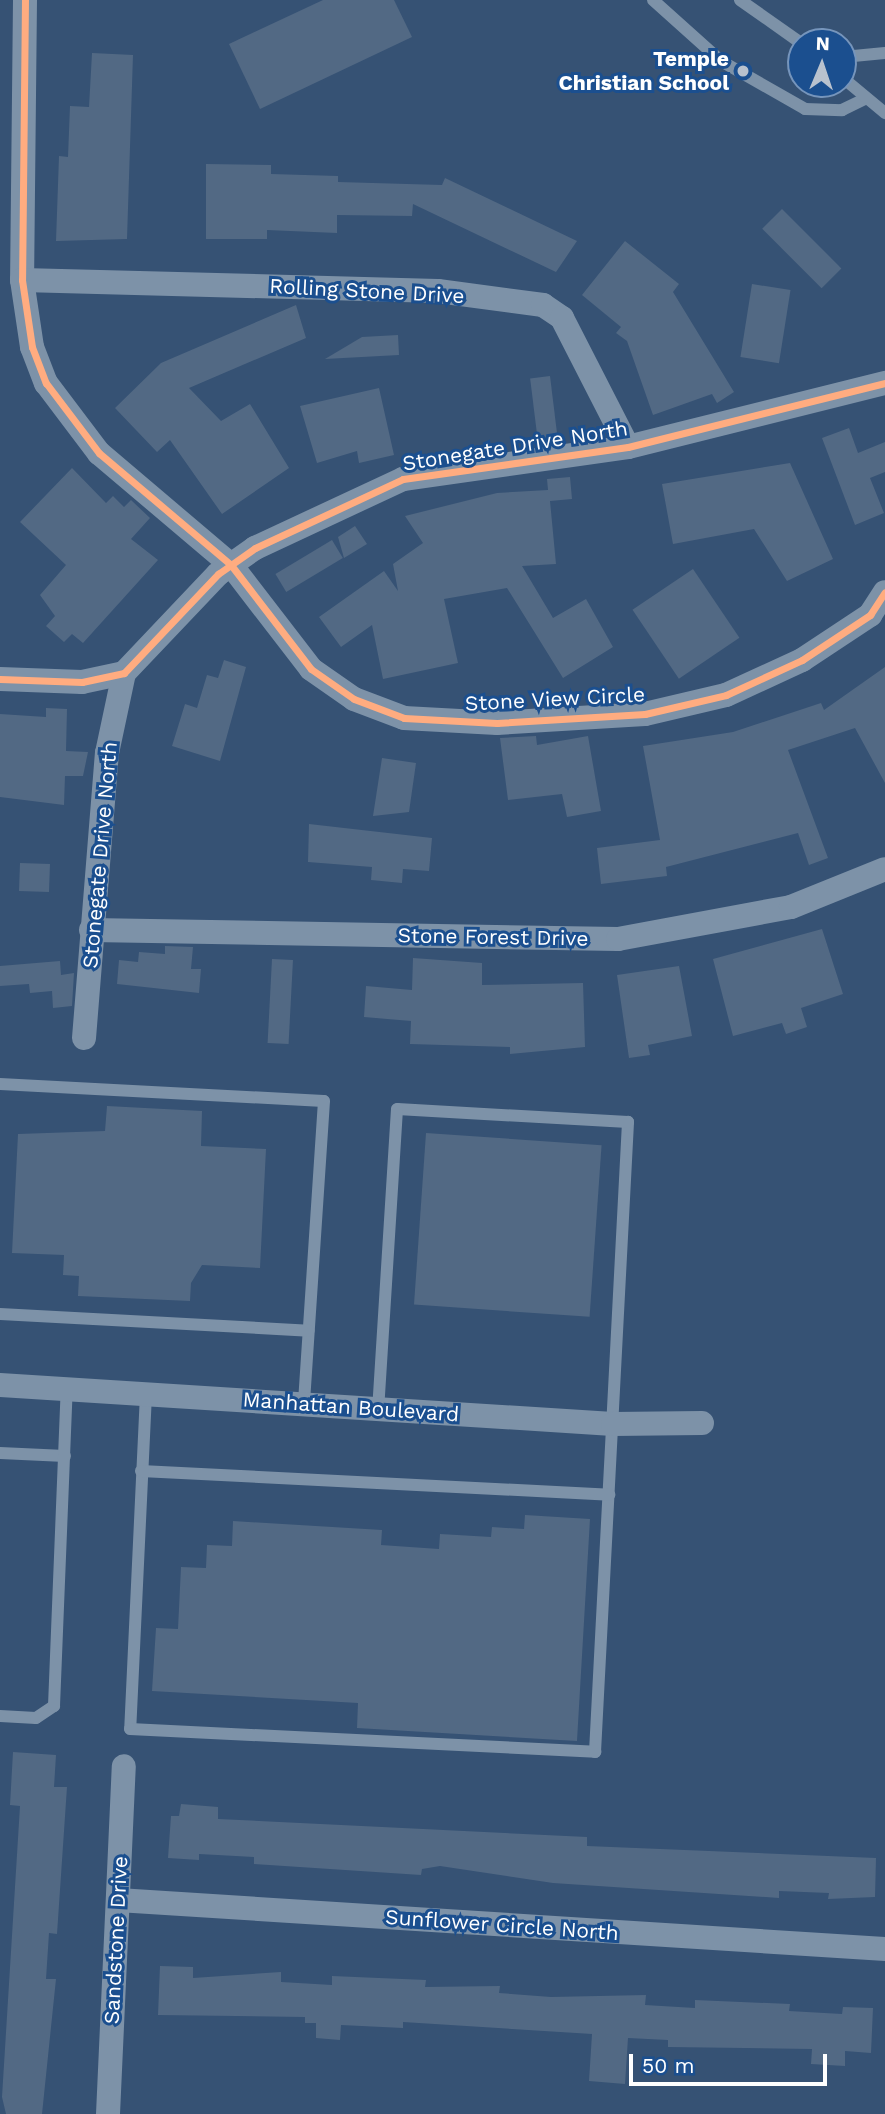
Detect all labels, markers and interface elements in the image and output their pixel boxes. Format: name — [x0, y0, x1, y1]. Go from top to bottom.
north arrow — [787, 28, 857, 98]
text: N — [815, 32, 830, 55]
place label: Temple Christian School — [558, 46, 729, 96]
marker: Temple Christian School — [735, 63, 751, 79]
street label: Rolling Stone Drive — [269, 273, 465, 309]
street label: Stonegate Drive North — [401, 416, 629, 476]
street label: Stone View Circle — [464, 682, 646, 716]
street label: Stonegate Drive North — [78, 741, 122, 969]
street label: Stone Forest Drive — [397, 923, 589, 951]
street label: Manhattan Boulevard — [242, 1387, 460, 1427]
street label: Sandstone Drive — [99, 1855, 133, 2025]
street label: Sunflower Circle North — [384, 1904, 620, 1946]
scale bar — [633, 2040, 831, 2084]
text: 50 m — [642, 2053, 694, 2078]

